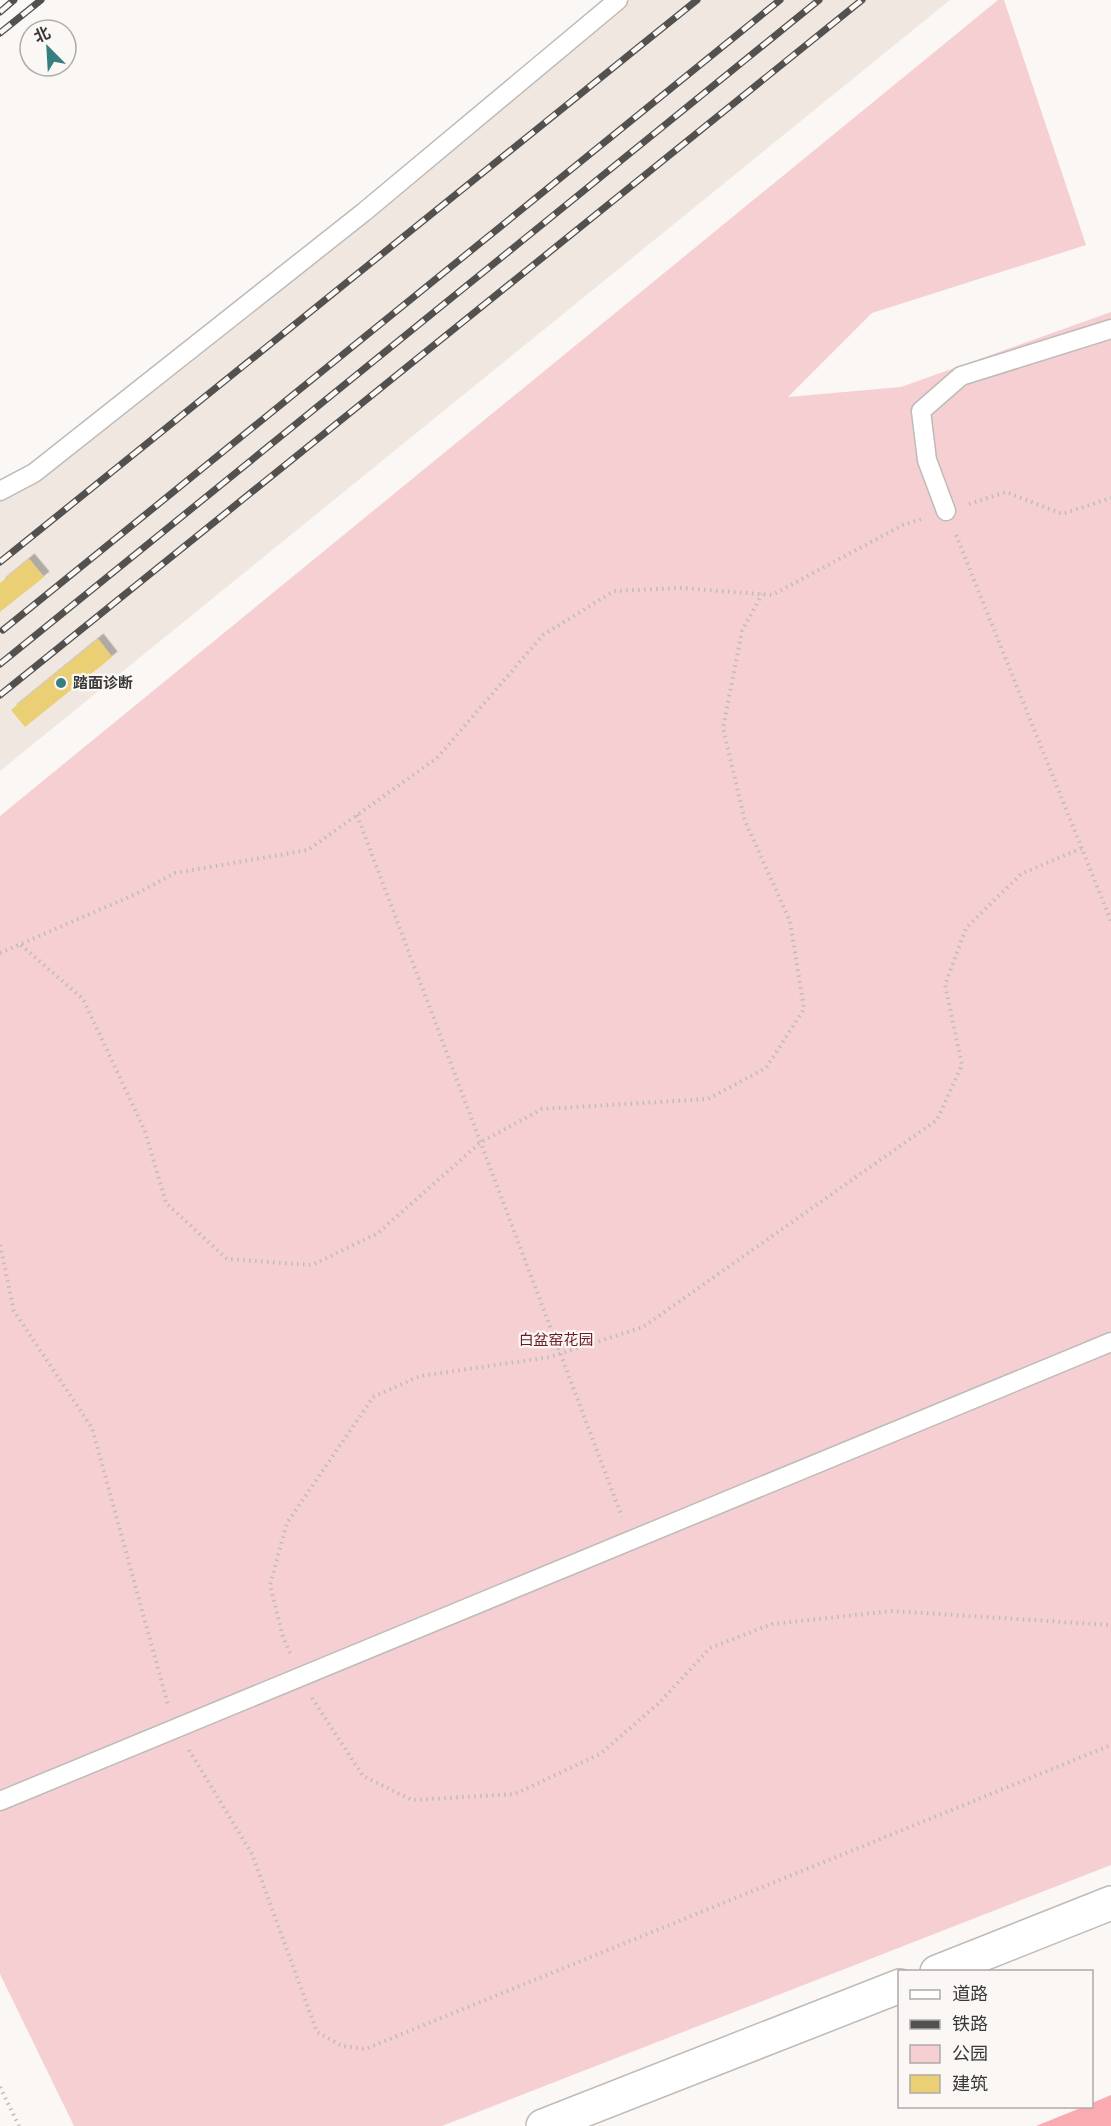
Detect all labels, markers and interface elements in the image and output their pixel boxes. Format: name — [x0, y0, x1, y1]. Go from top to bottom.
north arrow — [18, 18, 78, 78]
text: 北 — [31, 24, 53, 46]
place label: 踏面诊断 — [73, 674, 133, 691]
marker: 踏面诊断 — [54, 676, 68, 690]
park label: 白盆窑花园 — [518, 1331, 594, 1348]
legend — [898, 1970, 1093, 2108]
text: 道路 — [952, 1984, 988, 2004]
text: 铁路 — [952, 2014, 988, 2034]
text: 公园 — [952, 2044, 988, 2064]
text: 建筑 — [952, 2074, 988, 2094]

